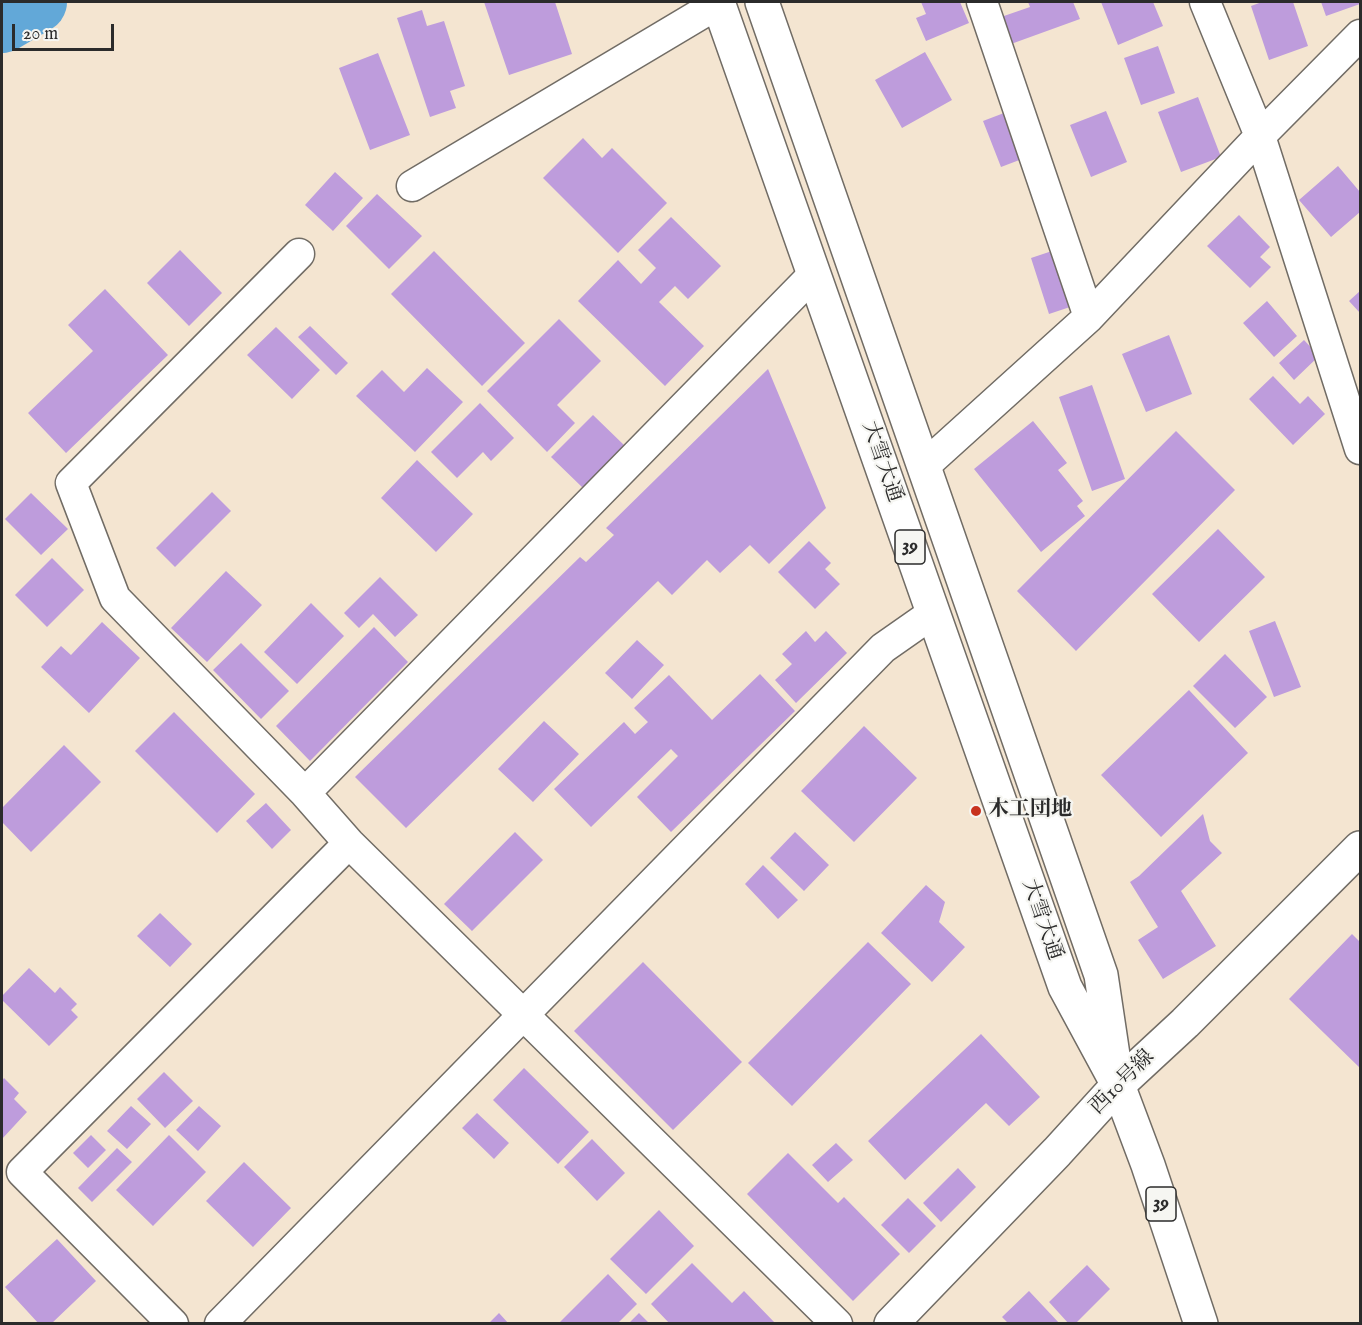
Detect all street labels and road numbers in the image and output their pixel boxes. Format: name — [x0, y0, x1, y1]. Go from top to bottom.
street label: 大雪大通 — [855, 418, 907, 506]
road number: 39 — [895, 530, 925, 564]
street label: 大雪大通 — [1015, 876, 1067, 964]
street label: 西10号線 — [1085, 1045, 1161, 1121]
road number: 39 — [1146, 1187, 1176, 1221]

